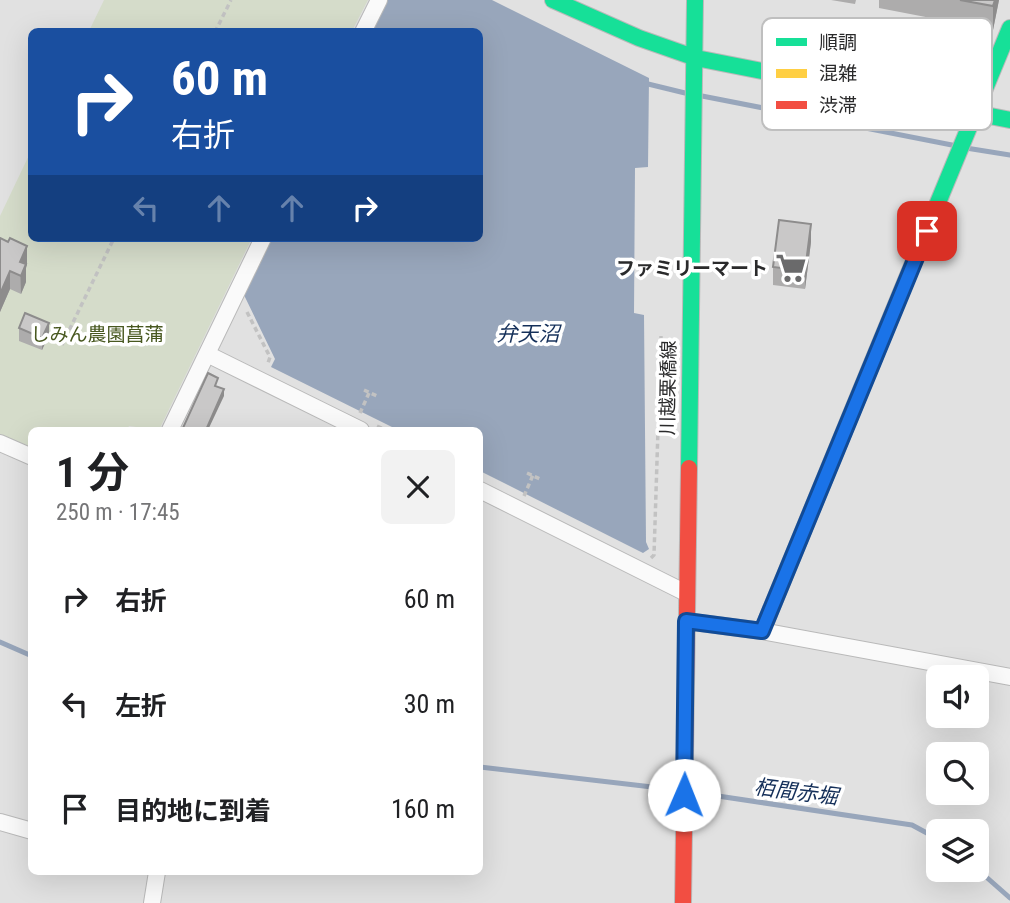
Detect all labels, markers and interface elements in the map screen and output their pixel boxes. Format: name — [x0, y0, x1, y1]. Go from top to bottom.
legend — [762, 18, 992, 130]
text: 順調 — [819, 31, 857, 54]
text: 60 m — [171, 50, 268, 107]
icon: right — [56, 56, 147, 147]
text: 混雑 — [819, 62, 857, 85]
text: 渋滞 — [819, 94, 857, 117]
text: 右折 — [171, 116, 235, 154]
icon: left — [127, 189, 165, 227]
icon: ahead — [200, 189, 238, 227]
icon: ahead — [273, 189, 311, 227]
icon: right — [346, 189, 384, 227]
pin — [897, 201, 957, 261]
icon: arrive — [908, 212, 946, 250]
supermarket icon: ファミリーマート — [774, 251, 808, 285]
place label: ファミリーマート — [616, 257, 768, 280]
water label: 弁天沼 — [497, 322, 562, 346]
park label: しみん農園菖蒲 — [30, 323, 164, 346]
street label: 川越栗橋線 — [656, 340, 680, 436]
text: 1 分 — [56, 448, 129, 497]
button: close — [381, 450, 455, 524]
text: 250 m · 17:45 — [56, 499, 180, 526]
icon: right — [56, 580, 94, 618]
text: 60 m — [404, 584, 455, 614]
text: 右折 — [115, 586, 167, 616]
map controls — [926, 665, 989, 882]
button: sound — [926, 665, 989, 728]
icon: left — [56, 685, 94, 723]
text: 30 m — [404, 689, 455, 719]
text: 左折 — [115, 691, 167, 721]
button: search — [926, 742, 989, 805]
position arrow — [647, 758, 721, 832]
water label: 栢間赤堀 — [753, 775, 842, 809]
icon: arrive — [56, 790, 94, 828]
text: 160 m — [391, 794, 455, 824]
text: 目的地に到着 — [115, 796, 271, 826]
button: layers — [926, 819, 989, 882]

